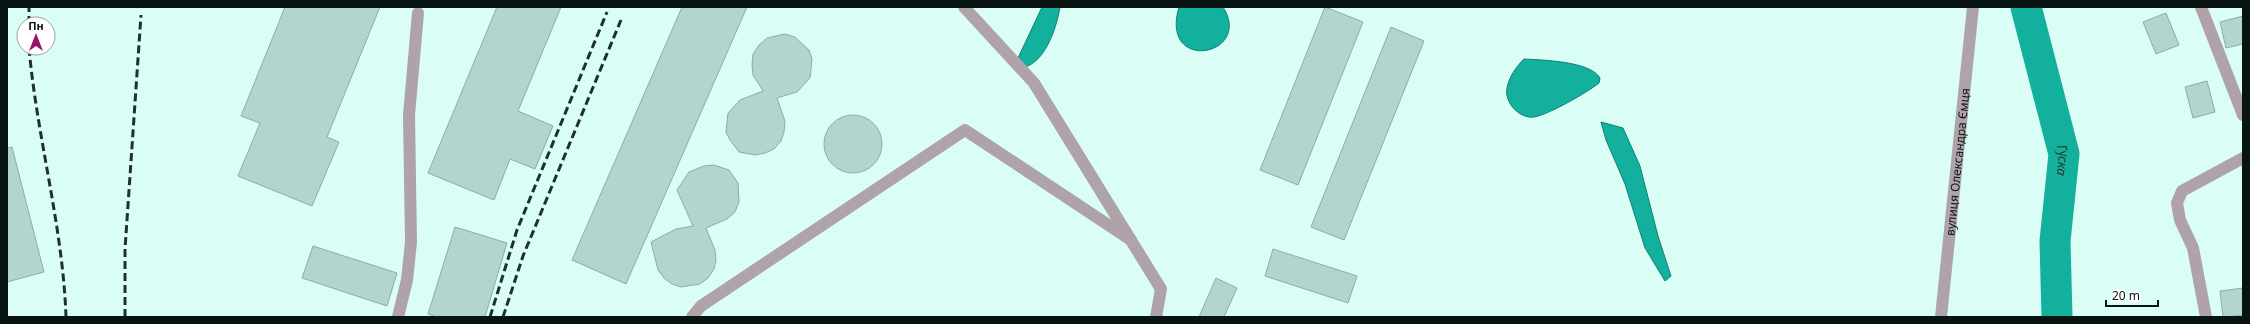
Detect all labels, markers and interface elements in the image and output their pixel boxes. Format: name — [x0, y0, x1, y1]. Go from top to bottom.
north arrow — [16, 16, 56, 56]
text: Пн — [28, 18, 44, 33]
street label: вулиця Олександра Ємця — [1941, 87, 1973, 237]
water label: Гуска — [2053, 142, 2074, 177]
scale bar — [2106, 282, 2158, 308]
text: 20 m — [2112, 287, 2140, 304]

